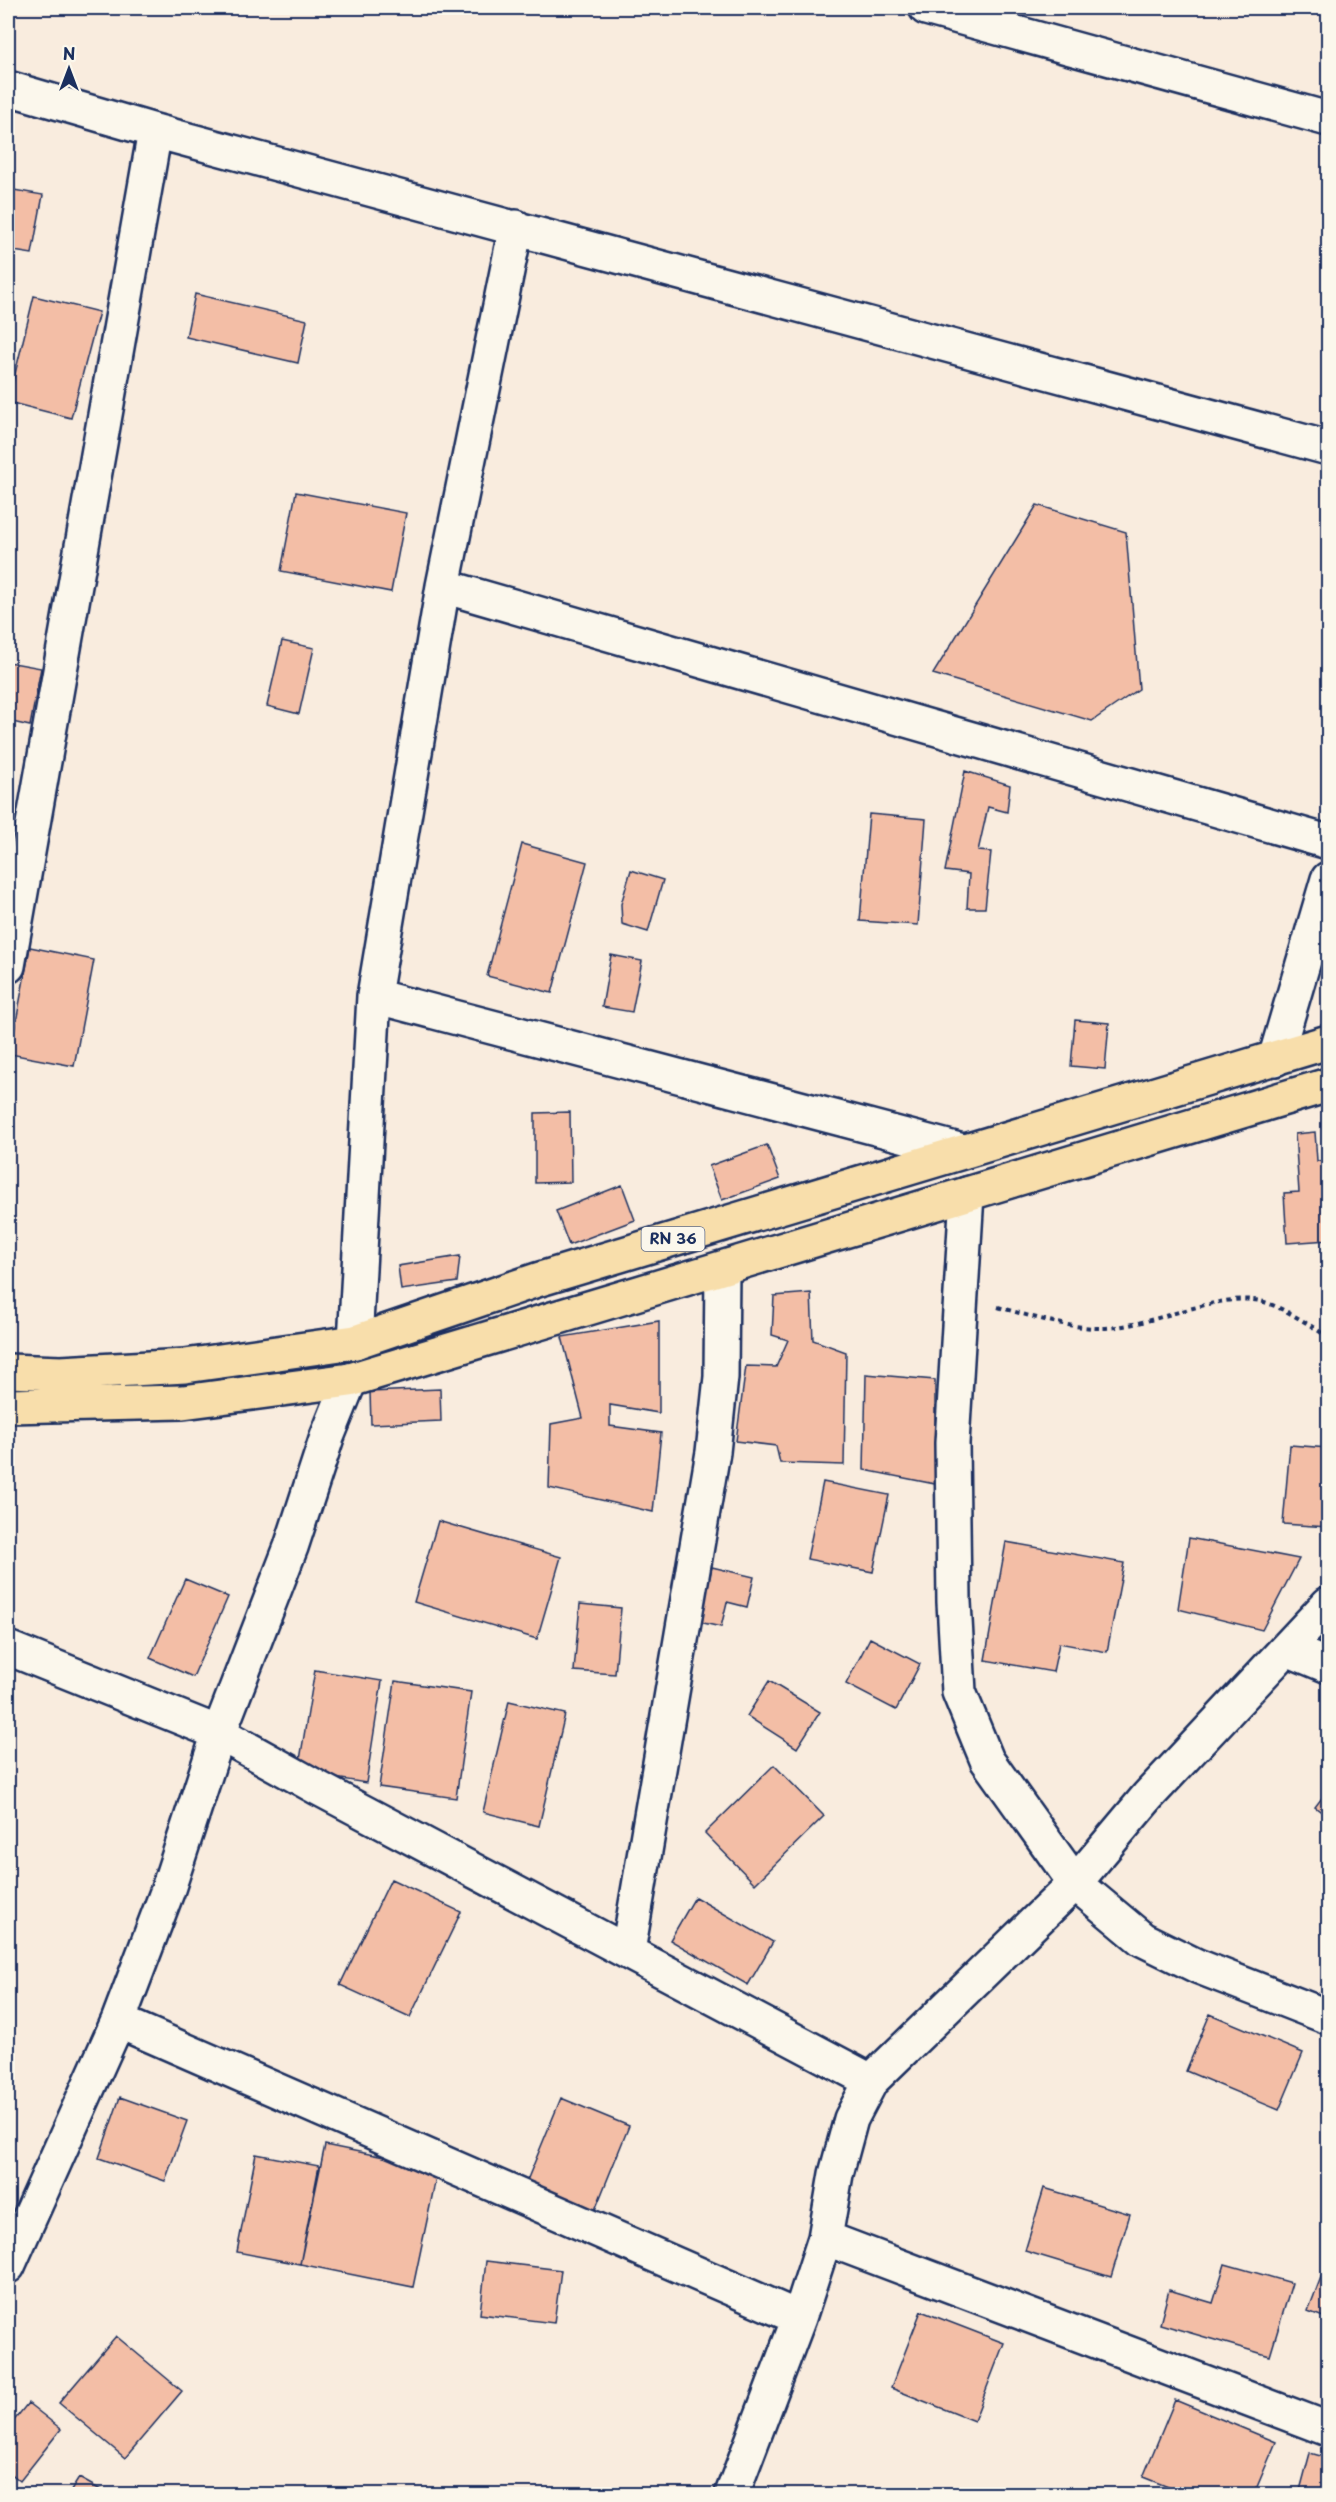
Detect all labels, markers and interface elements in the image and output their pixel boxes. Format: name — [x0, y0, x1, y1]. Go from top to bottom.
north arrow — [39, 39, 99, 99]
text: N — [63, 41, 75, 65]
road number: RN 36 — [642, 1227, 704, 1251]

